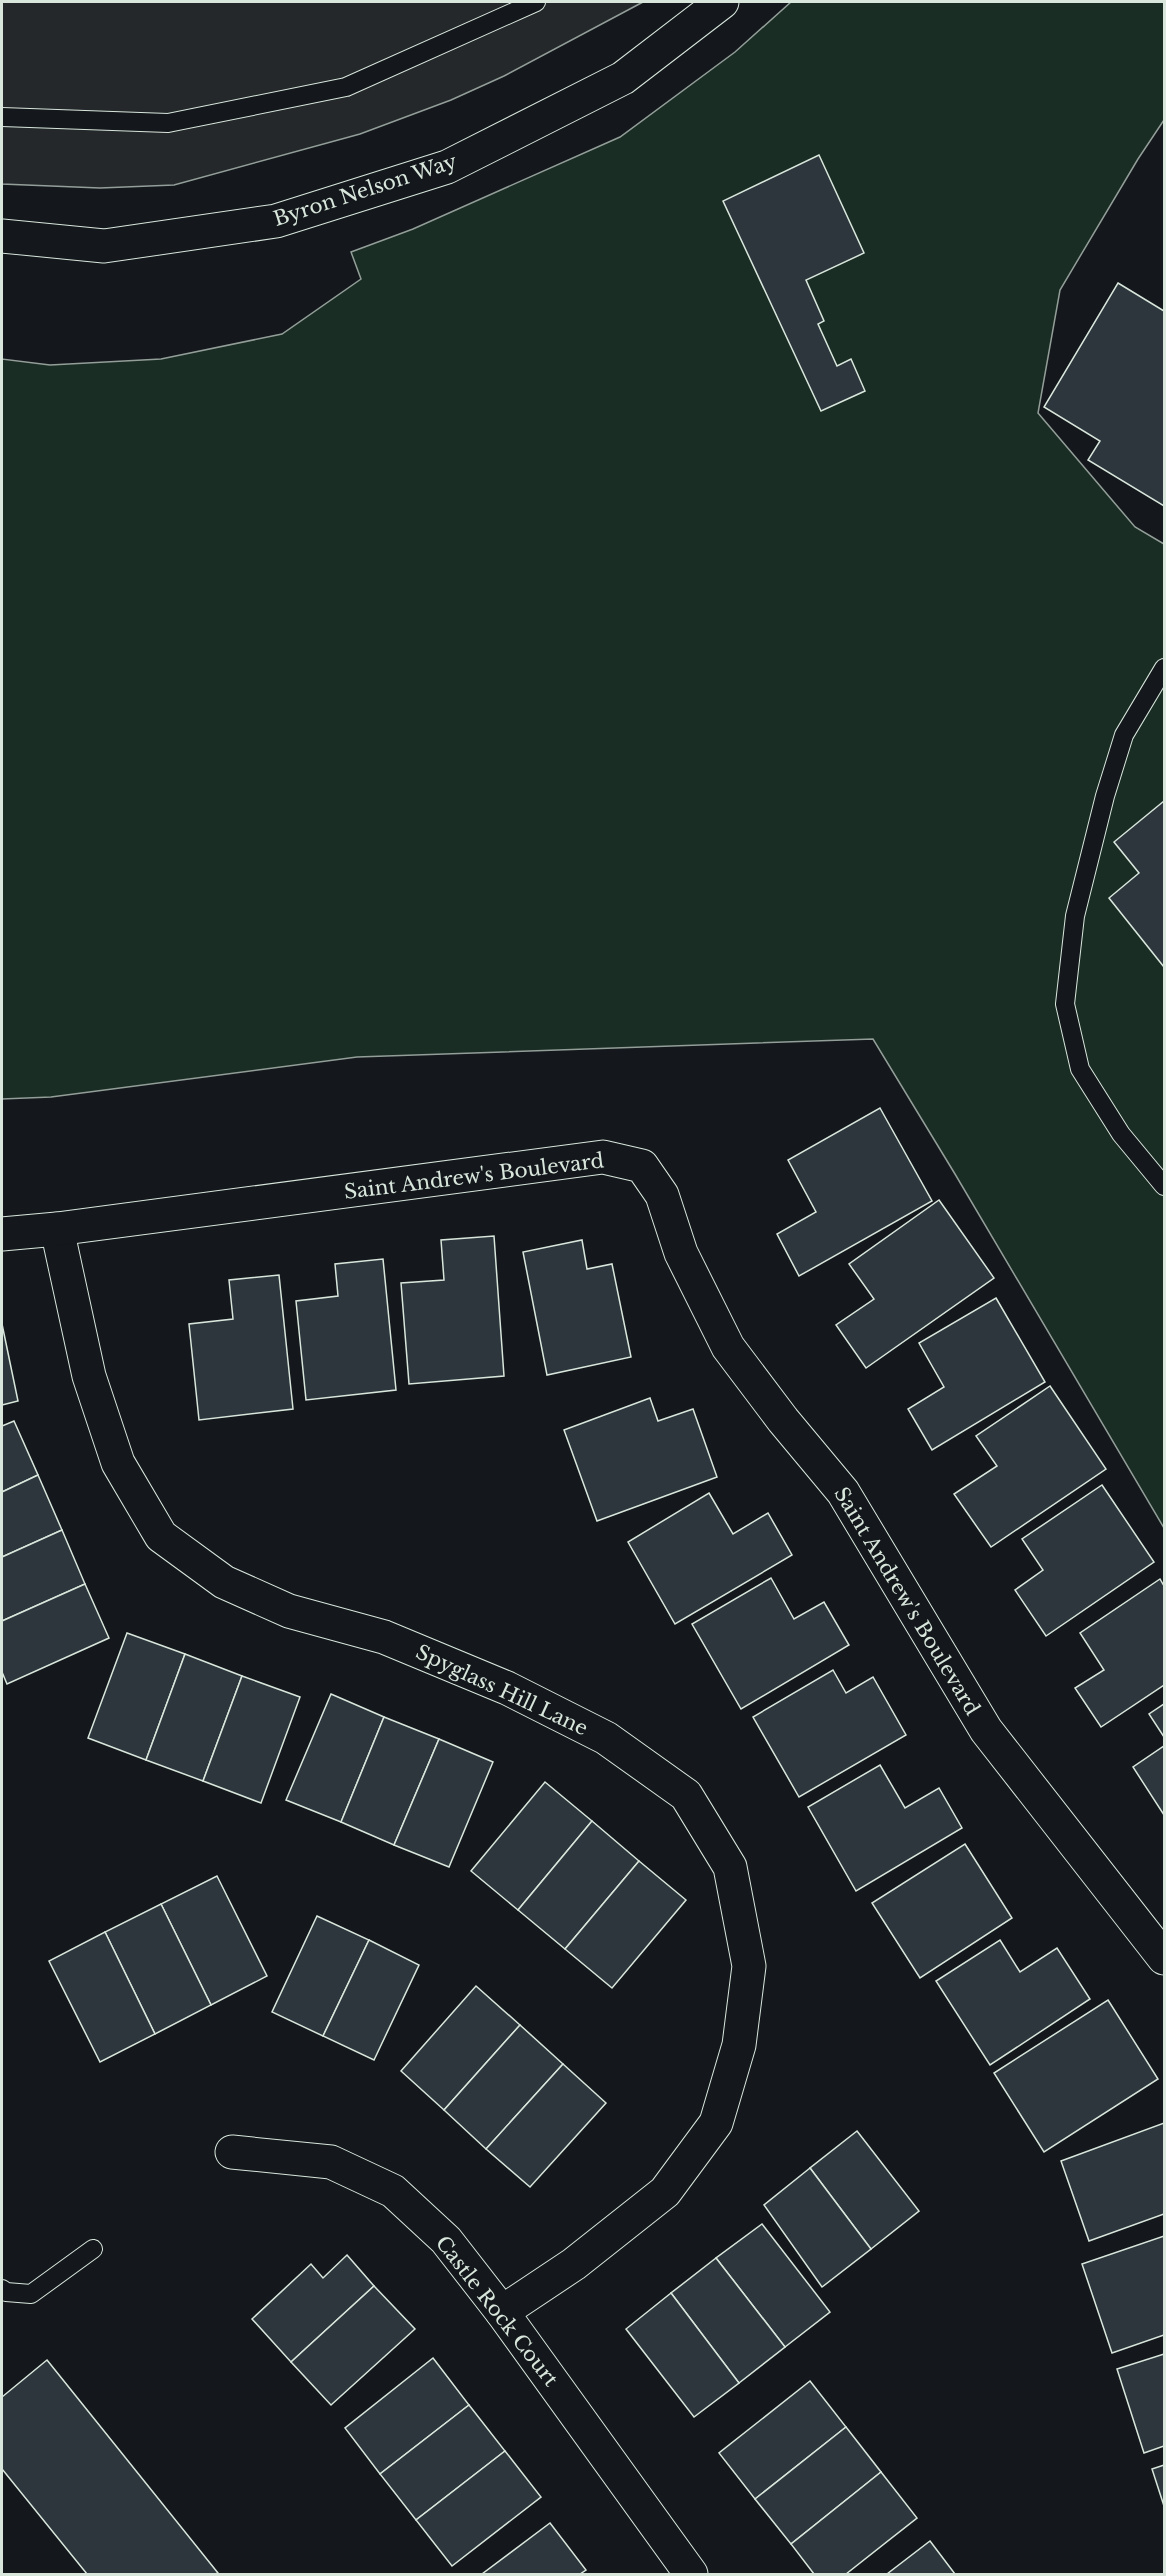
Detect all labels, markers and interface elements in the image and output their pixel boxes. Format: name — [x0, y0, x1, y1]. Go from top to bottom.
street label: Byron Nelson Way — [270, 149, 460, 231]
street label: Saint Andrew's Boulevard — [343, 1148, 605, 1204]
street label: Saint Andrew's Boulevard — [829, 1483, 985, 1719]
street label: Spyglass Hill Lane — [412, 1640, 592, 1740]
street label: Castle Rock Court — [431, 2231, 563, 2391]

